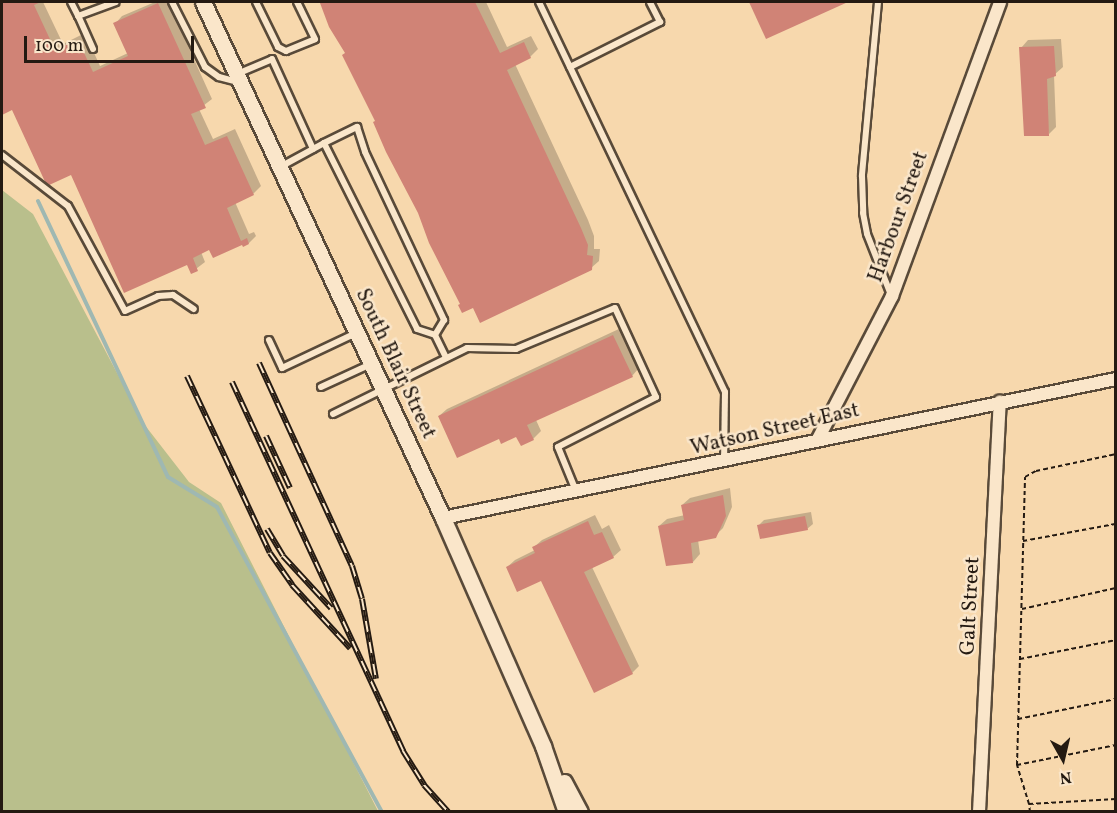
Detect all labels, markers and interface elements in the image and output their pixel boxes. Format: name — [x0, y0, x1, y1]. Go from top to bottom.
scale bar — [27, 24, 196, 62]
text: 100 m — [35, 34, 84, 59]
street label: Harbour Street — [864, 148, 934, 286]
street label: South Blair Street — [349, 285, 441, 443]
street label: Watson Street East — [688, 398, 862, 462]
street label: Galt Street — [956, 556, 986, 656]
north arrow — [1033, 729, 1093, 789]
text: N — [1058, 765, 1073, 789]

